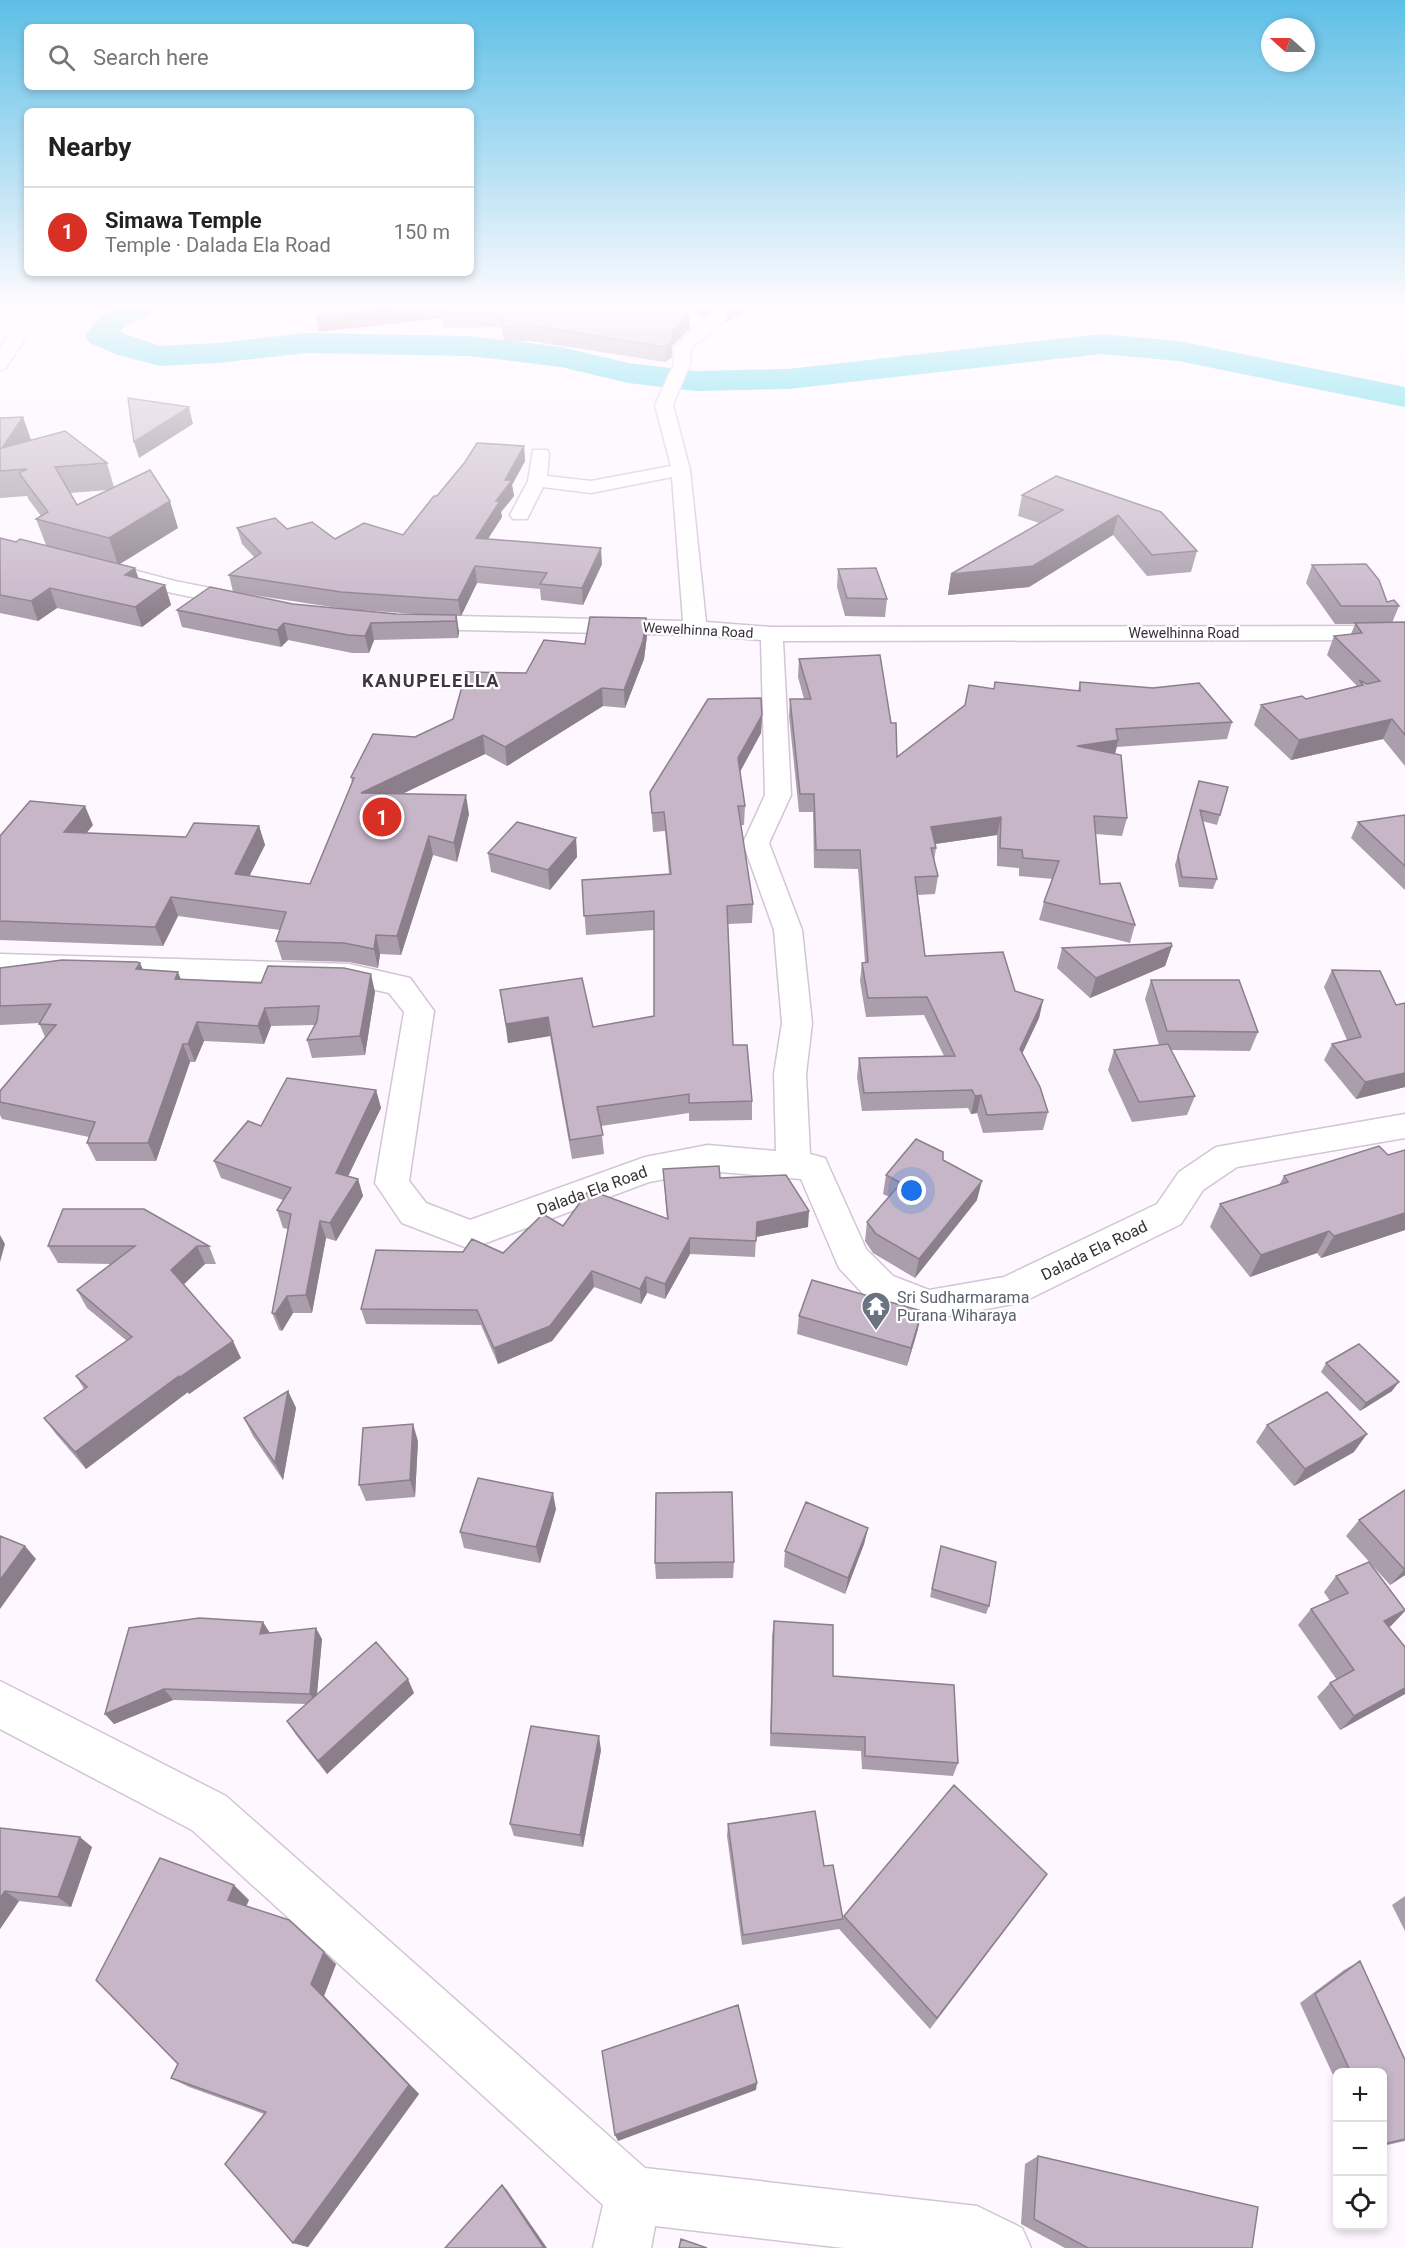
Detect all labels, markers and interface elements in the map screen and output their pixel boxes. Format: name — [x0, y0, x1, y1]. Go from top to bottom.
north arrow — [1261, 18, 1315, 72]
search box — [24, 24, 474, 90]
icon: search — [45, 41, 78, 74]
text: Search here — [93, 45, 209, 70]
text: Nearby — [48, 132, 131, 162]
text: Simawa Temple — [105, 208, 262, 233]
text: 1 — [62, 220, 73, 244]
text: 150 m — [394, 220, 450, 244]
text: Temple · Dalada Ela Road — [105, 233, 331, 257]
street label: Wewelhinna Road — [642, 619, 754, 641]
street label: Wewelhinna Road — [1129, 625, 1239, 641]
district label: KANUPELELLA — [362, 670, 500, 691]
pin: 1 — [362, 794, 401, 840]
street label: Dalada Ela Road — [534, 1162, 650, 1219]
your location — [897, 1176, 926, 1205]
street label: Dalada Ela Road — [1038, 1217, 1150, 1284]
place label: Sri Sudharmarama Purana Wiharaya — [897, 1288, 1029, 1325]
temple icon: Sri Sudharmarama Purana Wiharaya — [860, 1290, 892, 1332]
map controls — [1333, 2068, 1387, 2230]
button: + — [1333, 2068, 1387, 2122]
button: − — [1333, 2122, 1387, 2176]
button: locate — [1333, 2176, 1387, 2230]

